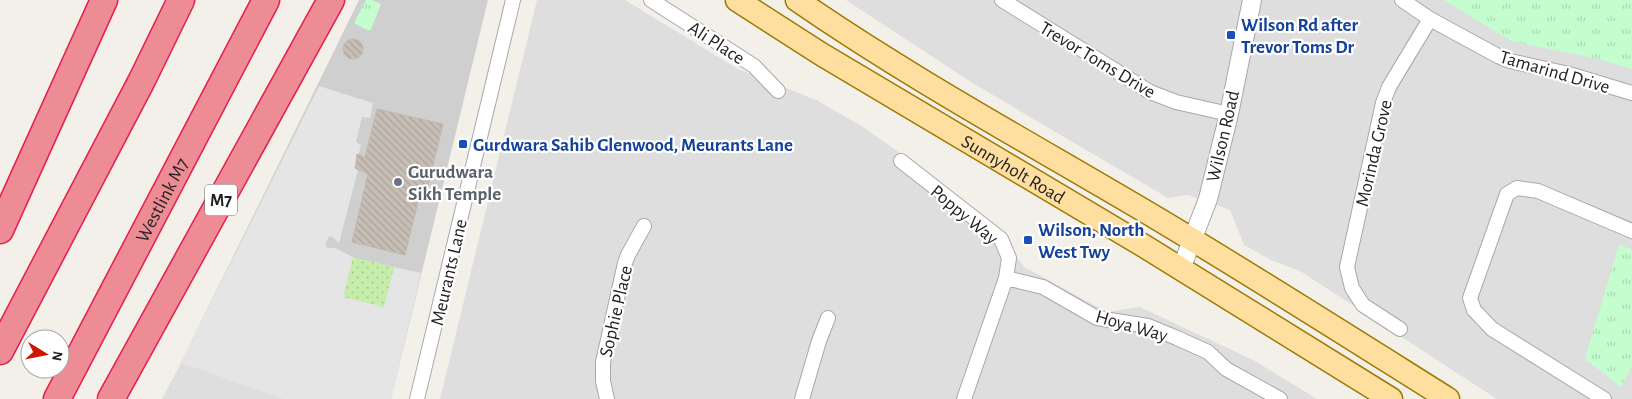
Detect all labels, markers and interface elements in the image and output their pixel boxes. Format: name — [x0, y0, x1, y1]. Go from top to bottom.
place label: Wilson Rd after Trevor Toms Dr — [1241, 16, 1358, 57]
street label: Ali Place — [685, 18, 748, 68]
street label: Trevor Toms Drive — [1036, 18, 1158, 102]
marker: Wilson Rd after Trevor Toms Dr — [1225, 29, 1237, 41]
street label: Tamarind Drive — [1497, 48, 1612, 97]
street label: Wilson Road — [1204, 89, 1243, 184]
street label: Morinda Grove — [1353, 98, 1396, 208]
street label: Sunnyholt Road — [958, 132, 1068, 208]
place label: Gurdwara Sahib Glenwood, Meurants Lane — [473, 136, 793, 155]
marker: Gurdwara Sahib Glenwood, Meurants Lane — [457, 138, 469, 150]
street label: Westlink M7 — [133, 155, 192, 245]
place label: Gurudwara Sikh Temple — [408, 163, 501, 204]
marker: Gurudwara Sikh Temple — [392, 176, 404, 188]
street label: Poppy Way — [927, 182, 1001, 249]
road number: M7 — [205, 184, 237, 216]
street label: Meurants Lane — [428, 217, 471, 327]
place label: Wilson, North West Twy — [1038, 221, 1144, 262]
marker: Wilson, North West Twy — [1022, 234, 1034, 246]
street label: Sophie Place — [597, 264, 636, 359]
street label: Hoya Way — [1093, 307, 1170, 346]
north arrow — [20, 329, 70, 379]
text: N — [49, 350, 65, 362]

